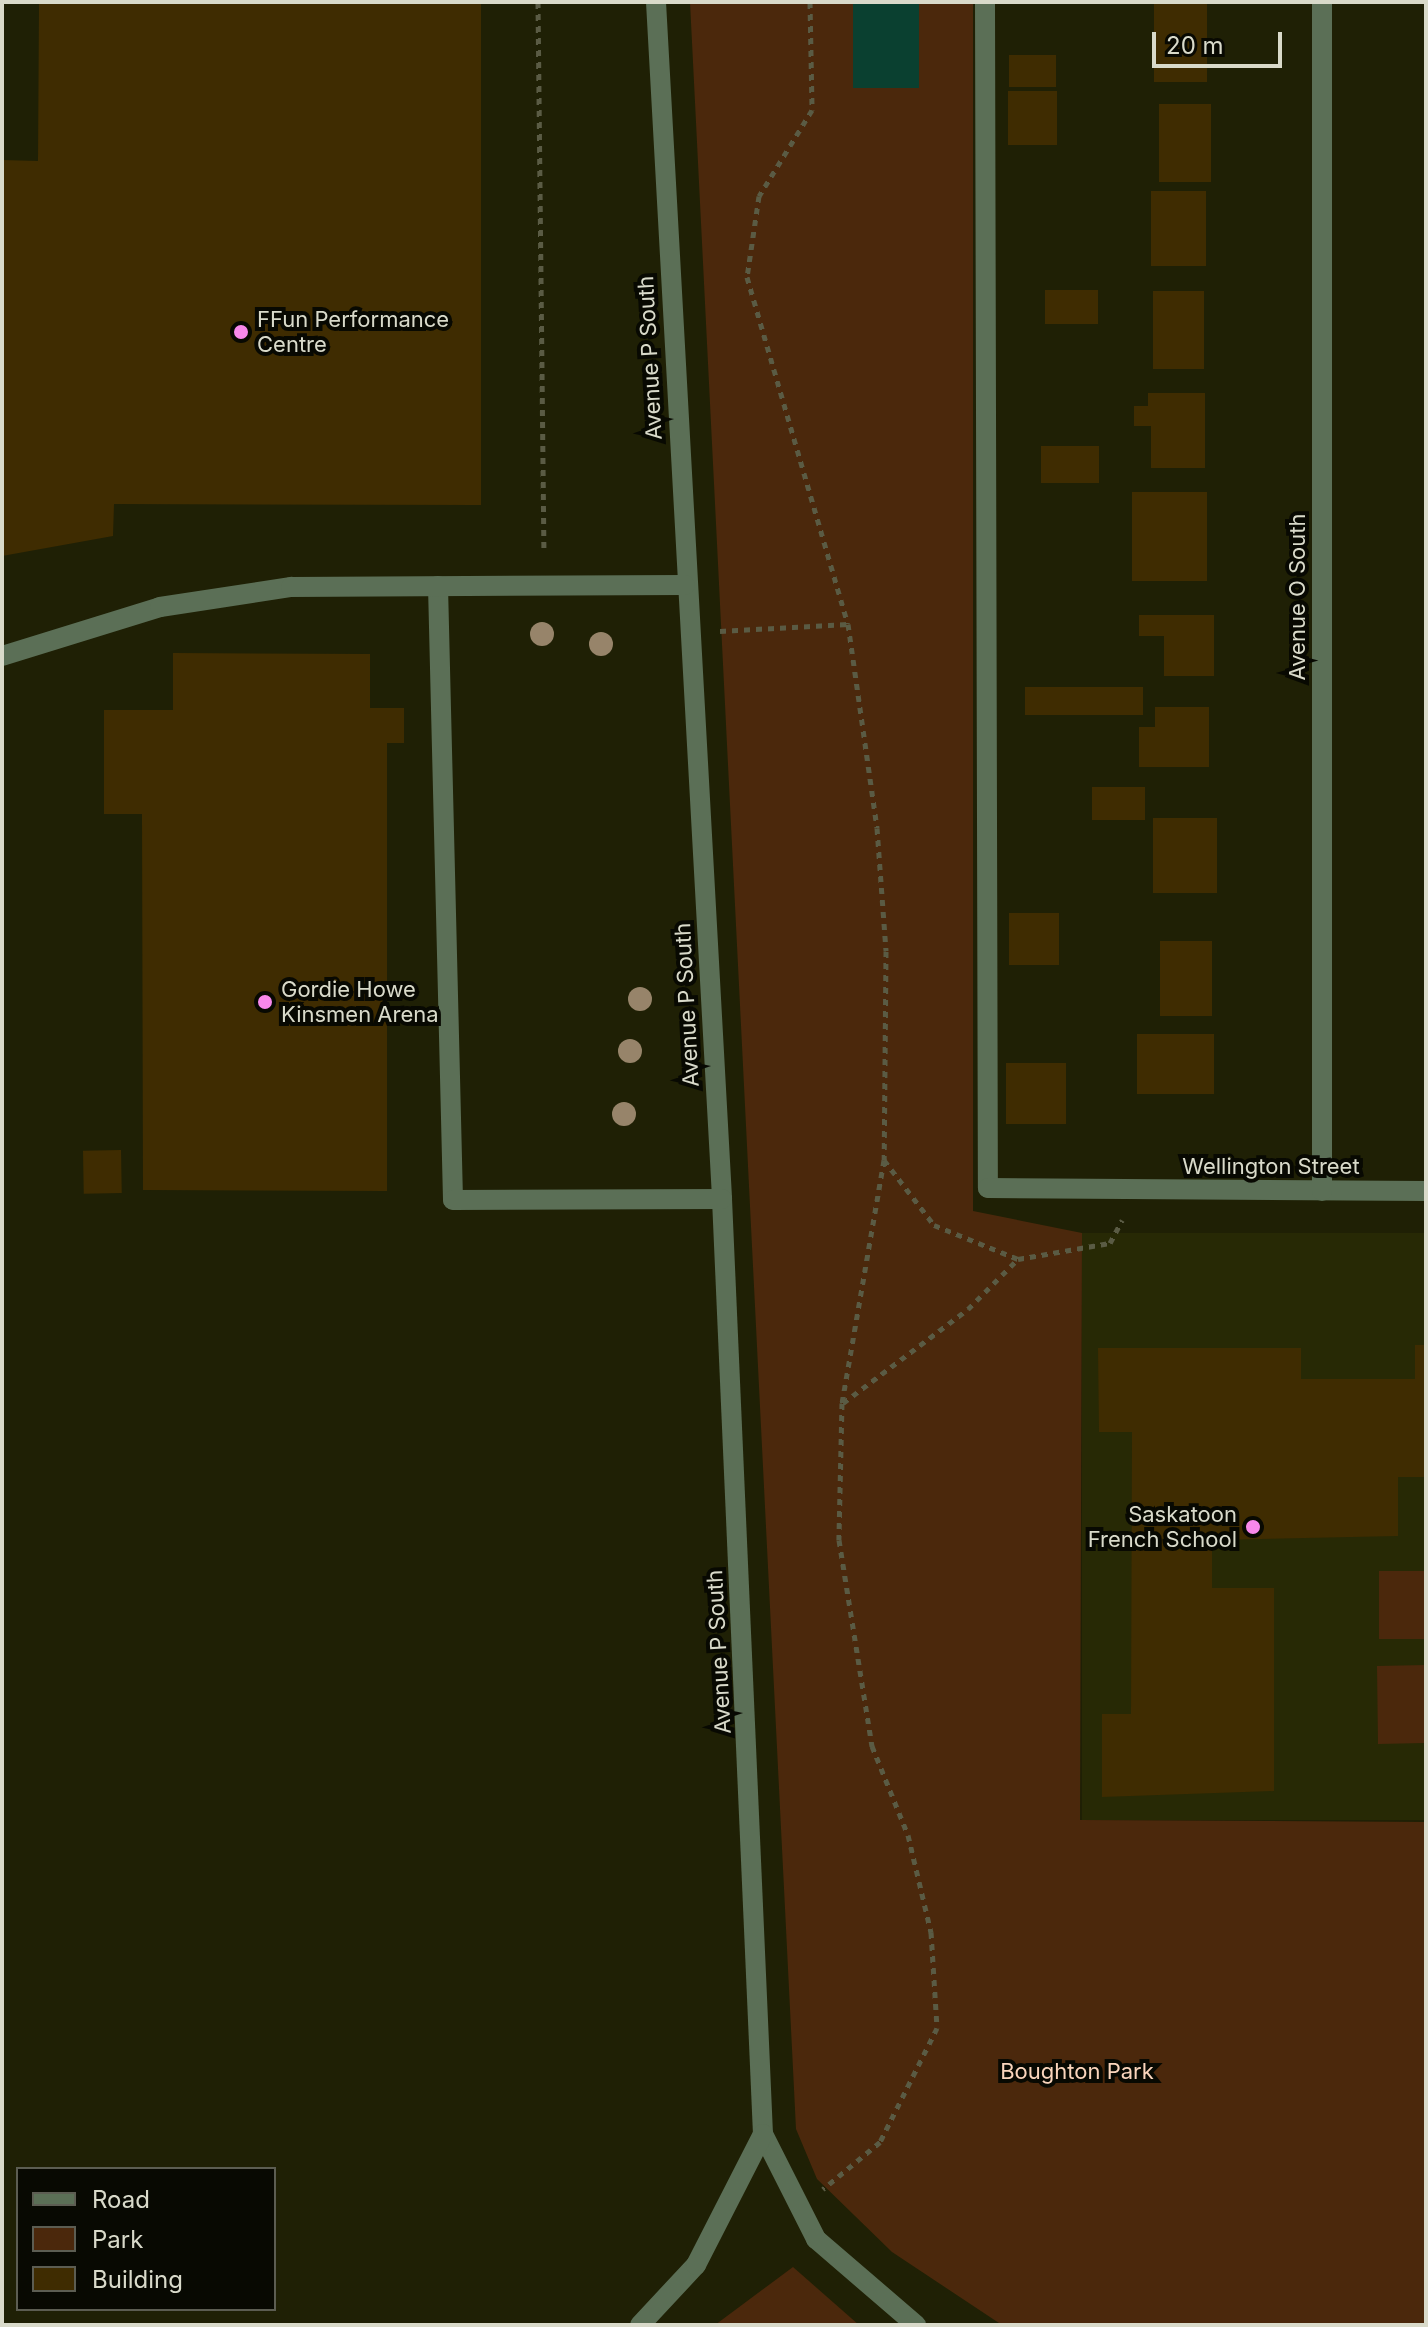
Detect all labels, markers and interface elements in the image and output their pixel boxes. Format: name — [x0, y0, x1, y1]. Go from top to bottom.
scale bar — [1156, 16, 1286, 66]
text: 20 m — [1166, 31, 1224, 60]
street label: Avenue P South — [633, 275, 667, 441]
place label: FFun Performance Centre — [257, 306, 449, 358]
marker: FFun Performance Centre — [232, 323, 250, 341]
street label: Avenue O South — [1285, 514, 1311, 680]
street label: Avenue P South — [670, 922, 704, 1088]
place label: Gordie Howe Kinsmen Arena — [281, 976, 439, 1028]
marker: Gordie Howe Kinsmen Arena — [256, 993, 274, 1011]
street label: Wellington Street — [1182, 1154, 1360, 1180]
place label: Saskatoon French School — [1088, 1501, 1237, 1552]
marker: Saskatoon French School — [1244, 1518, 1262, 1536]
street label: Avenue P South — [702, 1569, 736, 1735]
park label: Boughton Park — [1000, 2059, 1154, 2085]
legend — [16, 2167, 276, 2311]
text: Road — [92, 2185, 150, 2214]
text: Park — [92, 2225, 143, 2254]
text: Building — [92, 2265, 183, 2294]

